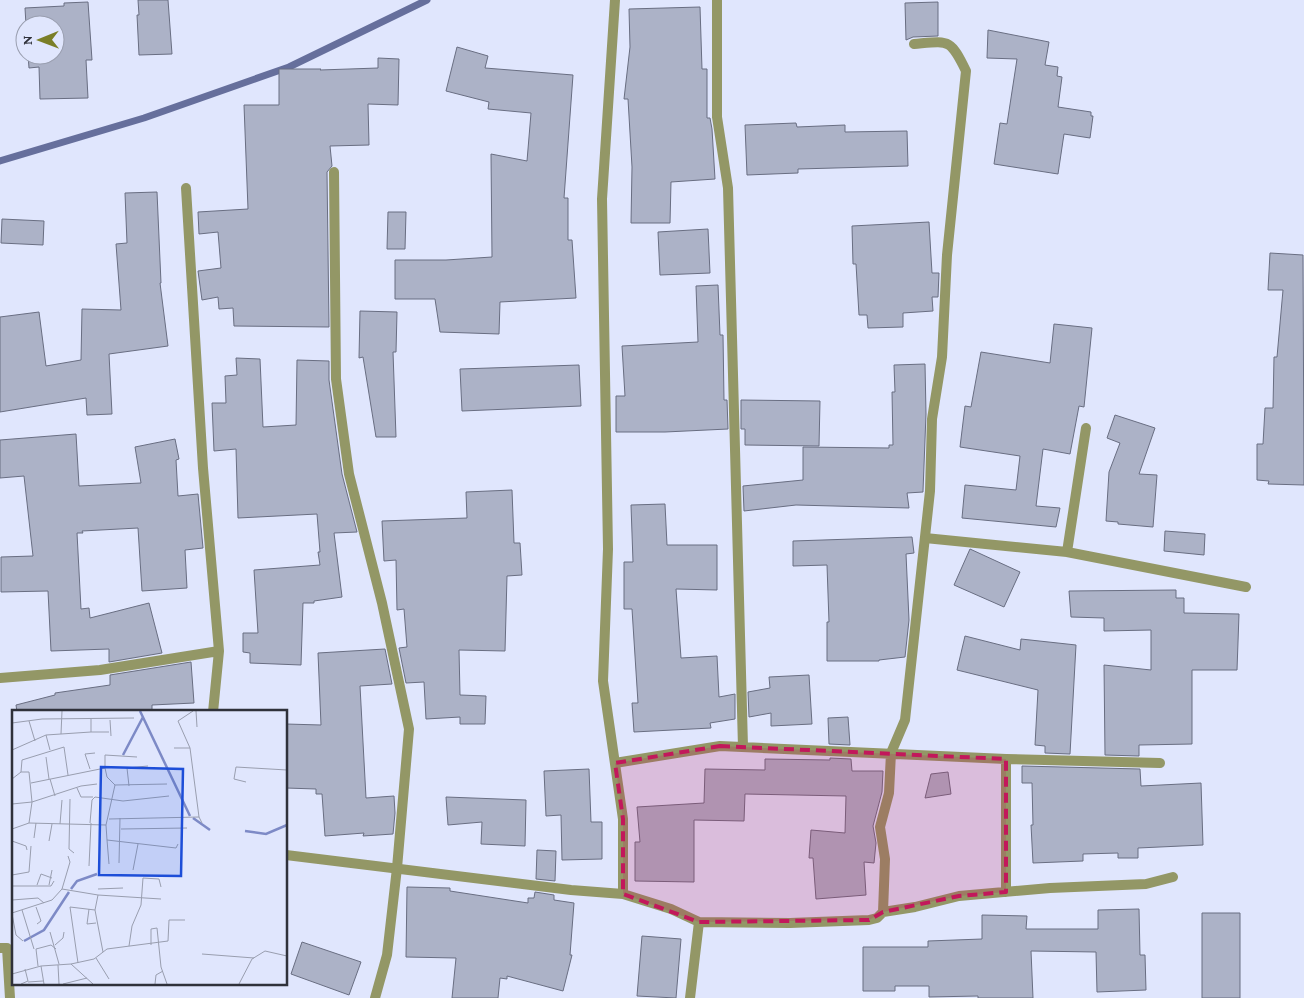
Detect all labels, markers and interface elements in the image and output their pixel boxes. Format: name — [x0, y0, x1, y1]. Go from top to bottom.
north arrow — [15, 15, 65, 65]
text: N — [19, 35, 35, 45]
inset map — [12, 710, 288, 986]

